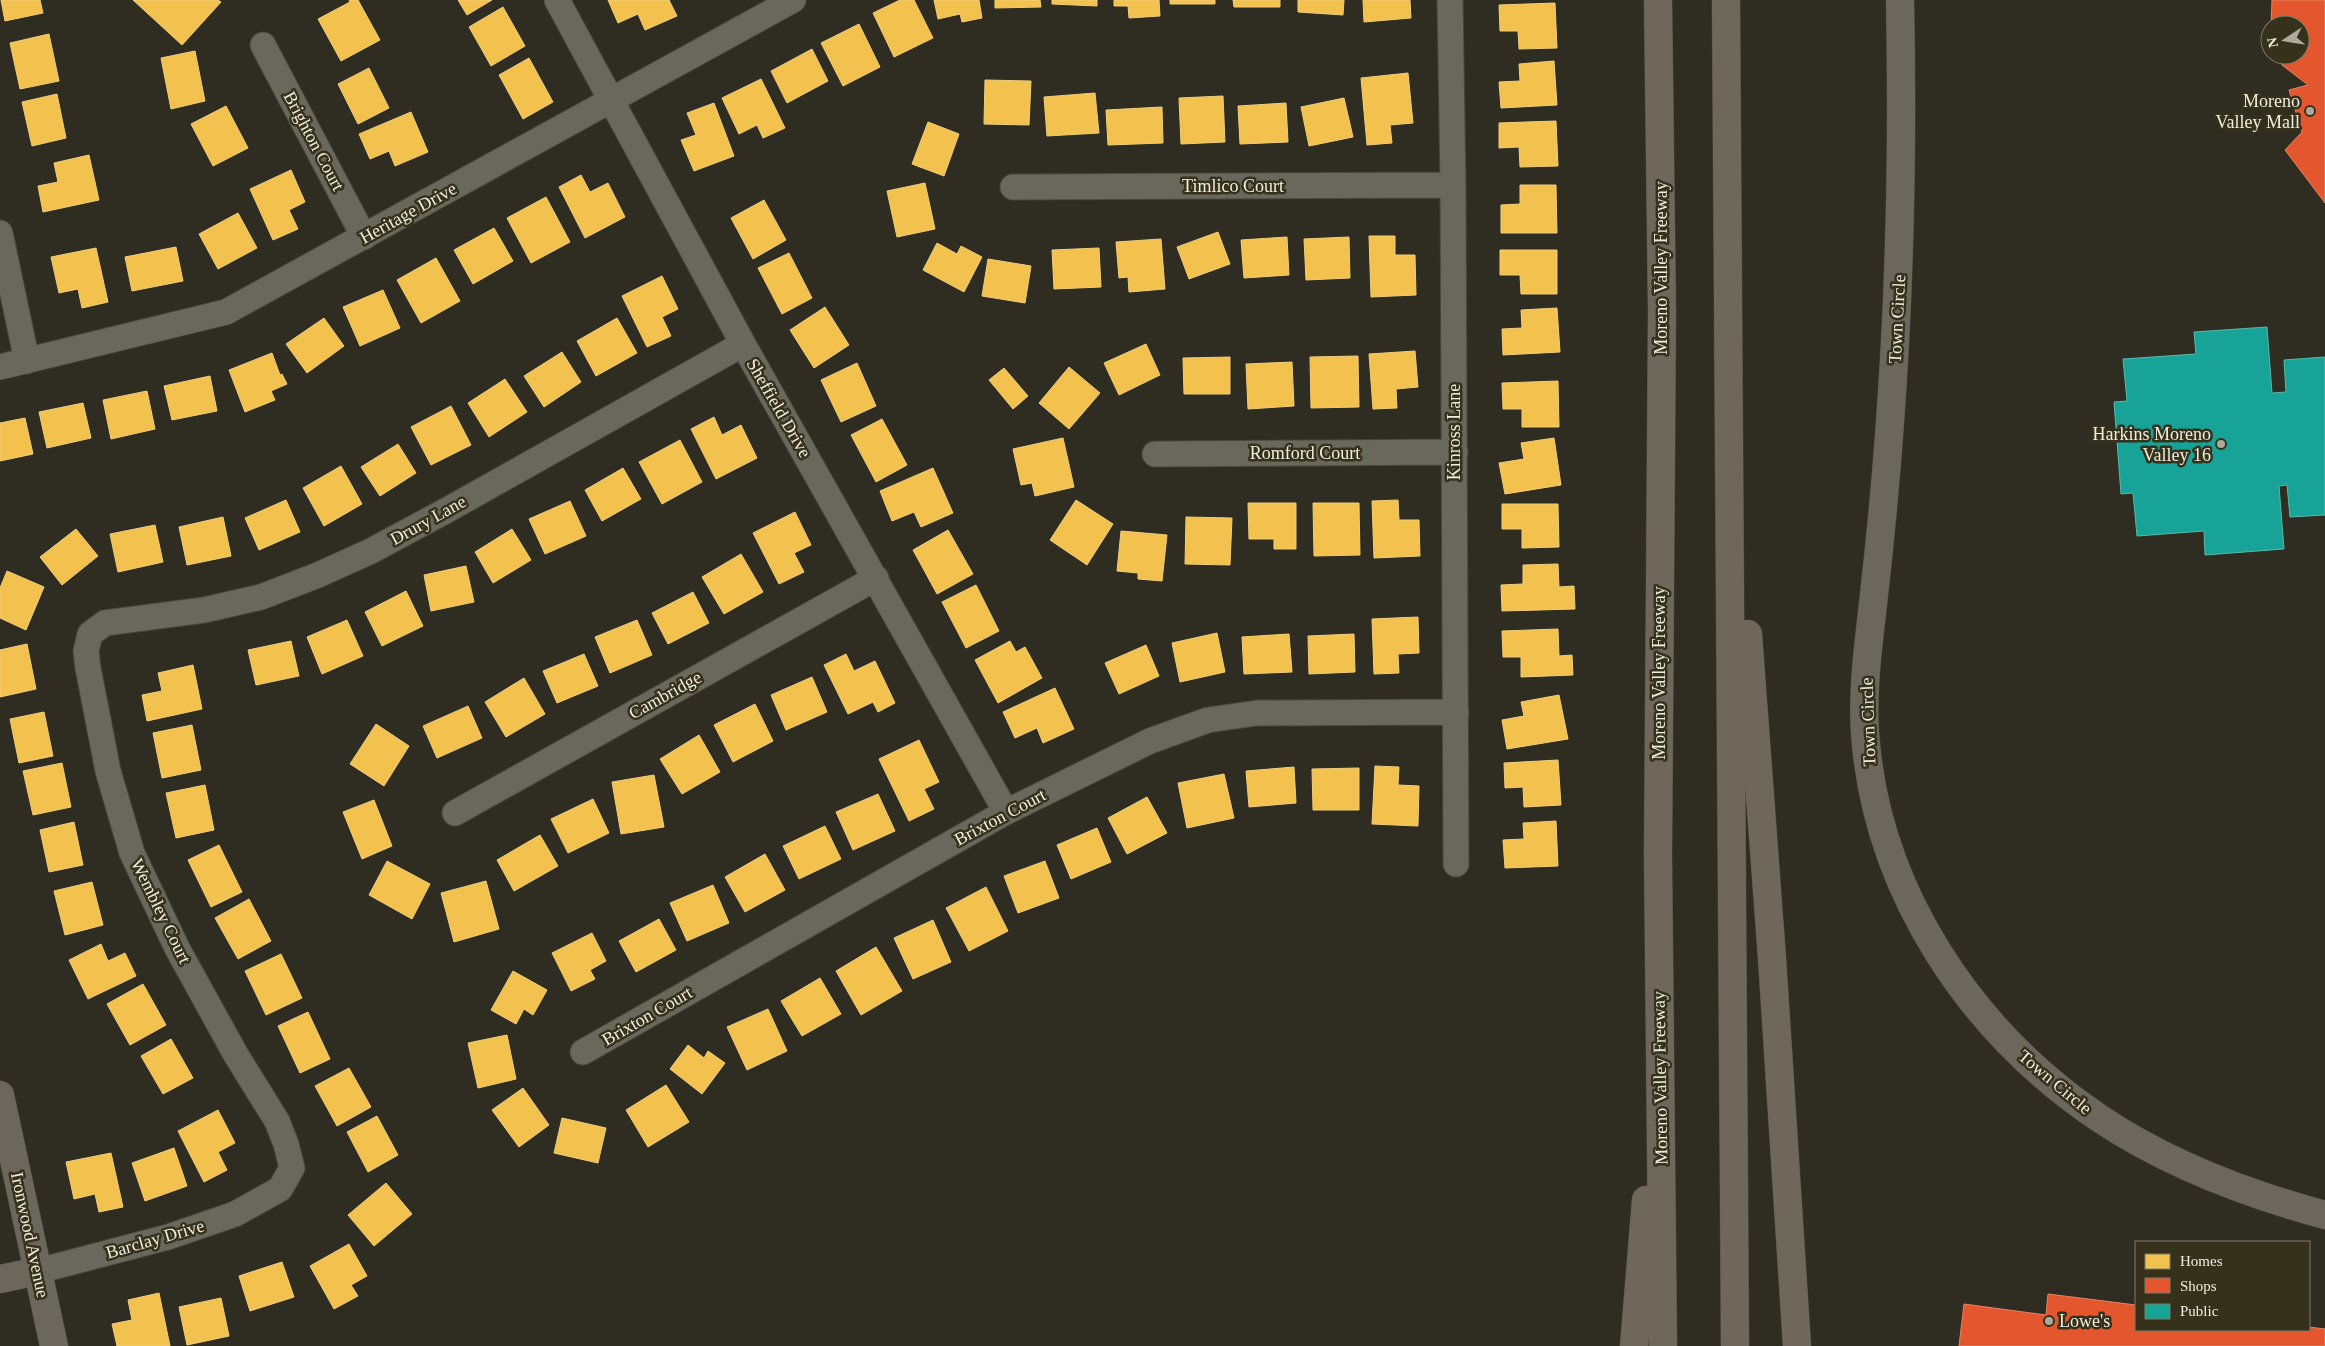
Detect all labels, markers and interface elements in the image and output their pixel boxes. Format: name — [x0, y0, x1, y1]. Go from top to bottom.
north arrow — [2260, 15, 2310, 65]
text: N — [2264, 36, 2281, 49]
street label: Brighton Court — [279, 88, 349, 194]
place label: Moreno Valley Mall — [2216, 91, 2300, 132]
marker: Moreno Valley Mall — [2304, 105, 2316, 117]
street label: Timlico Court — [1182, 176, 1284, 196]
street label: Heritage Drive — [356, 178, 460, 248]
street label: Moreno Valley Freeway — [1651, 181, 1671, 355]
street label: Town Circle — [1885, 274, 1909, 364]
street label: Sheffield Drive — [743, 355, 815, 461]
street label: Kinross Lane — [1444, 384, 1464, 480]
place label: Harkins Moreno Valley 16 — [2093, 424, 2211, 465]
marker: Harkins Moreno Valley 16 — [2215, 438, 2227, 450]
street label: Romford Court — [1250, 443, 1360, 463]
street label: Drury Lane — [387, 491, 469, 549]
street label: Moreno Valley Freeway — [1649, 586, 1669, 760]
street label: Cambridge — [625, 667, 705, 723]
street label: Town Circle — [1856, 677, 1880, 767]
street label: Brixton Court — [951, 785, 1049, 849]
street label: Wembley Court — [127, 855, 195, 967]
street label: Brixton Court — [598, 982, 696, 1050]
street label: Moreno Valley Freeway — [1648, 991, 1672, 1165]
street label: Town Circle — [2014, 1046, 2096, 1118]
street label: Ironwood Avenue — [7, 1170, 53, 1300]
street label: Barclay Drive — [103, 1215, 207, 1263]
legend — [2135, 1241, 2310, 1331]
text: Homes — [2180, 1253, 2223, 1269]
text: Shops — [2180, 1278, 2217, 1294]
text: Public — [2180, 1303, 2219, 1319]
place label: Lowe's — [2059, 1311, 2110, 1331]
marker: Lowe's — [2043, 1315, 2055, 1327]

